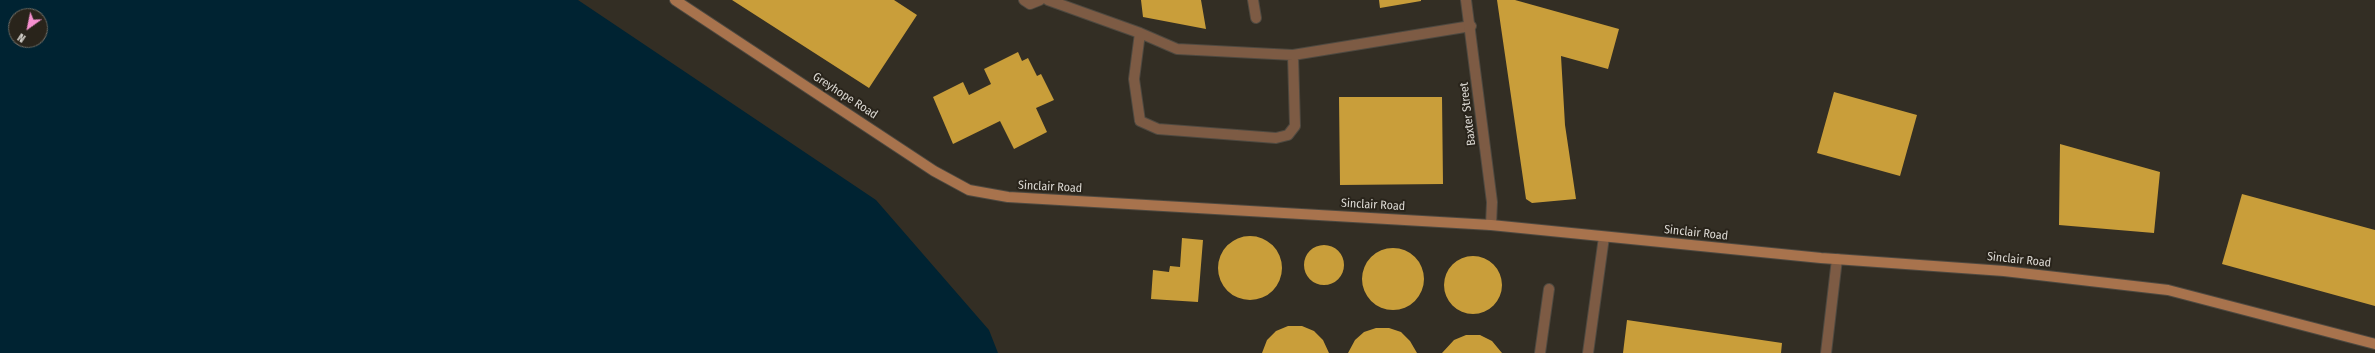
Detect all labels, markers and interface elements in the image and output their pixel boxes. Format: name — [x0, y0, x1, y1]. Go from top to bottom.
north arrow — [8, 8, 48, 48]
text: N — [15, 30, 28, 45]
street label: Greyhope Road — [810, 70, 880, 122]
street label: Baxter Street — [1457, 81, 1479, 147]
street label: Sinclair Road — [1018, 178, 1082, 196]
street label: Sinclair Road — [1341, 196, 1405, 214]
street label: Sinclair Road — [1663, 222, 1729, 244]
street label: Sinclair Road — [1986, 249, 2052, 271]

